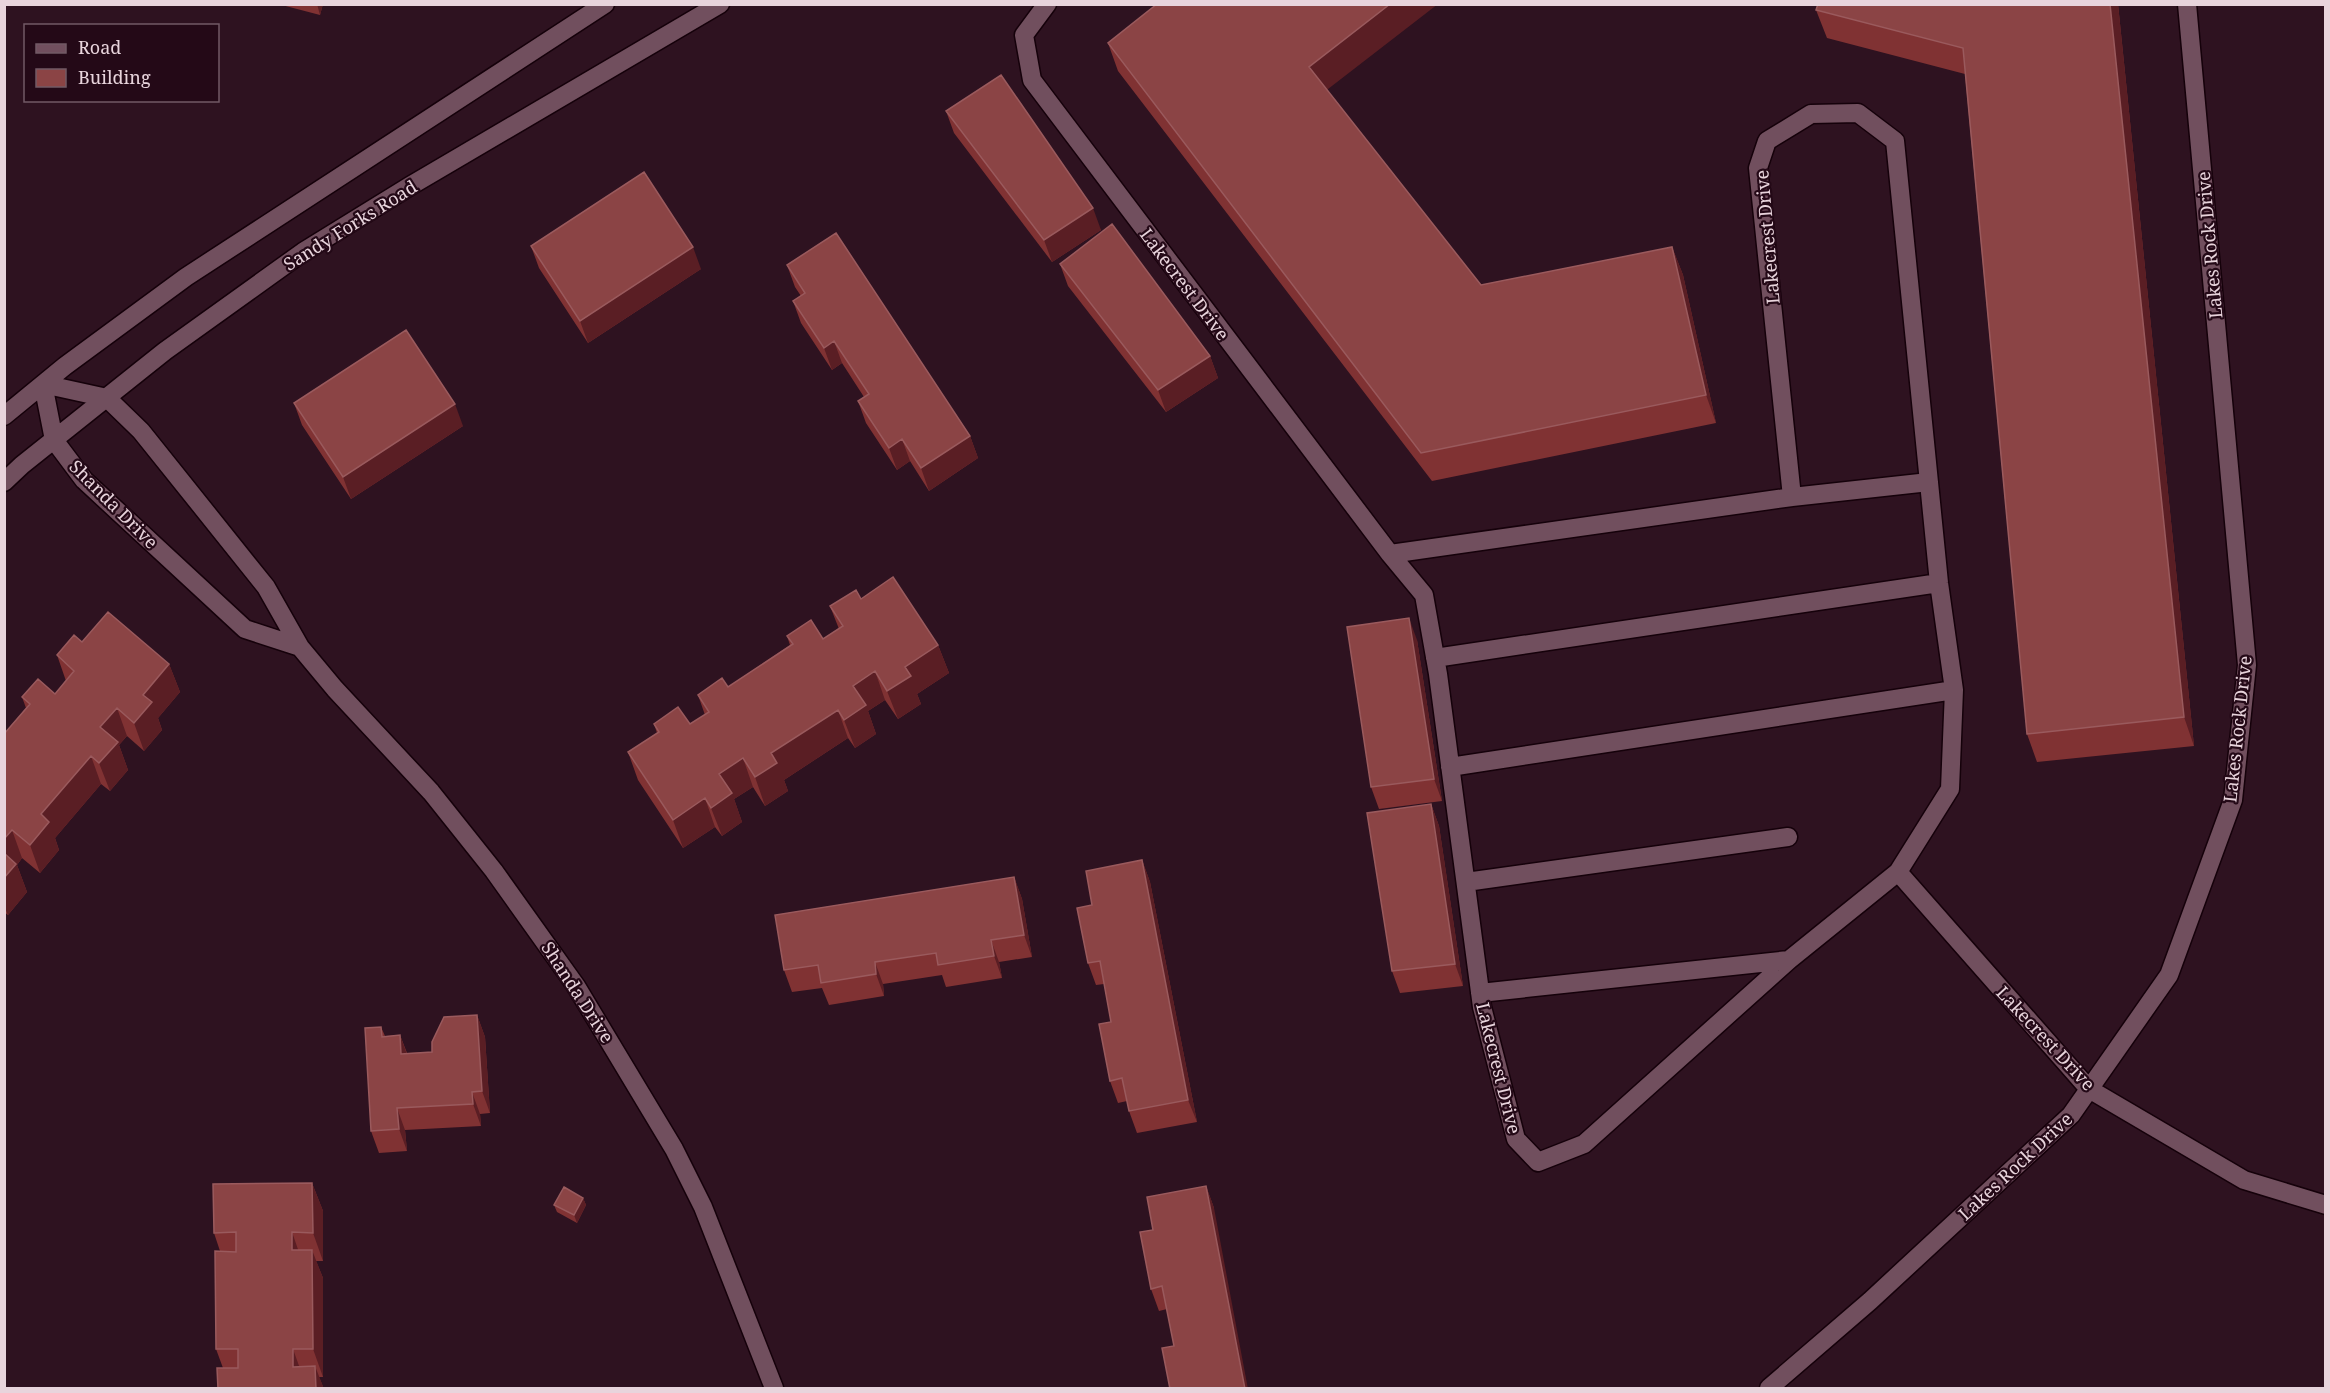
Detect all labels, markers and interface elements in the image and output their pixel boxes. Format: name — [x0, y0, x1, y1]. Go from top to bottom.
legend — [24, 24, 219, 102]
text: Road — [78, 35, 121, 59]
text: Building — [78, 65, 151, 89]
street label: Lakecrest Drive — [1749, 169, 1785, 305]
street label: Lakes Rock Drive — [2191, 170, 2227, 320]
street label: Sandy Forks Road — [279, 174, 421, 276]
street label: Lakecrest Drive — [1135, 223, 1235, 345]
street label: Shanda Drive — [64, 454, 164, 554]
street label: Lakes Rock Drive — [2217, 654, 2257, 804]
street label: Shanda Drive — [536, 937, 620, 1047]
street label: Lakecrest Drive — [1991, 981, 2101, 1095]
street label: Lakecrest Drive — [1471, 1000, 1527, 1136]
street label: Lakes Rock Drive — [1953, 1107, 2077, 1225]

